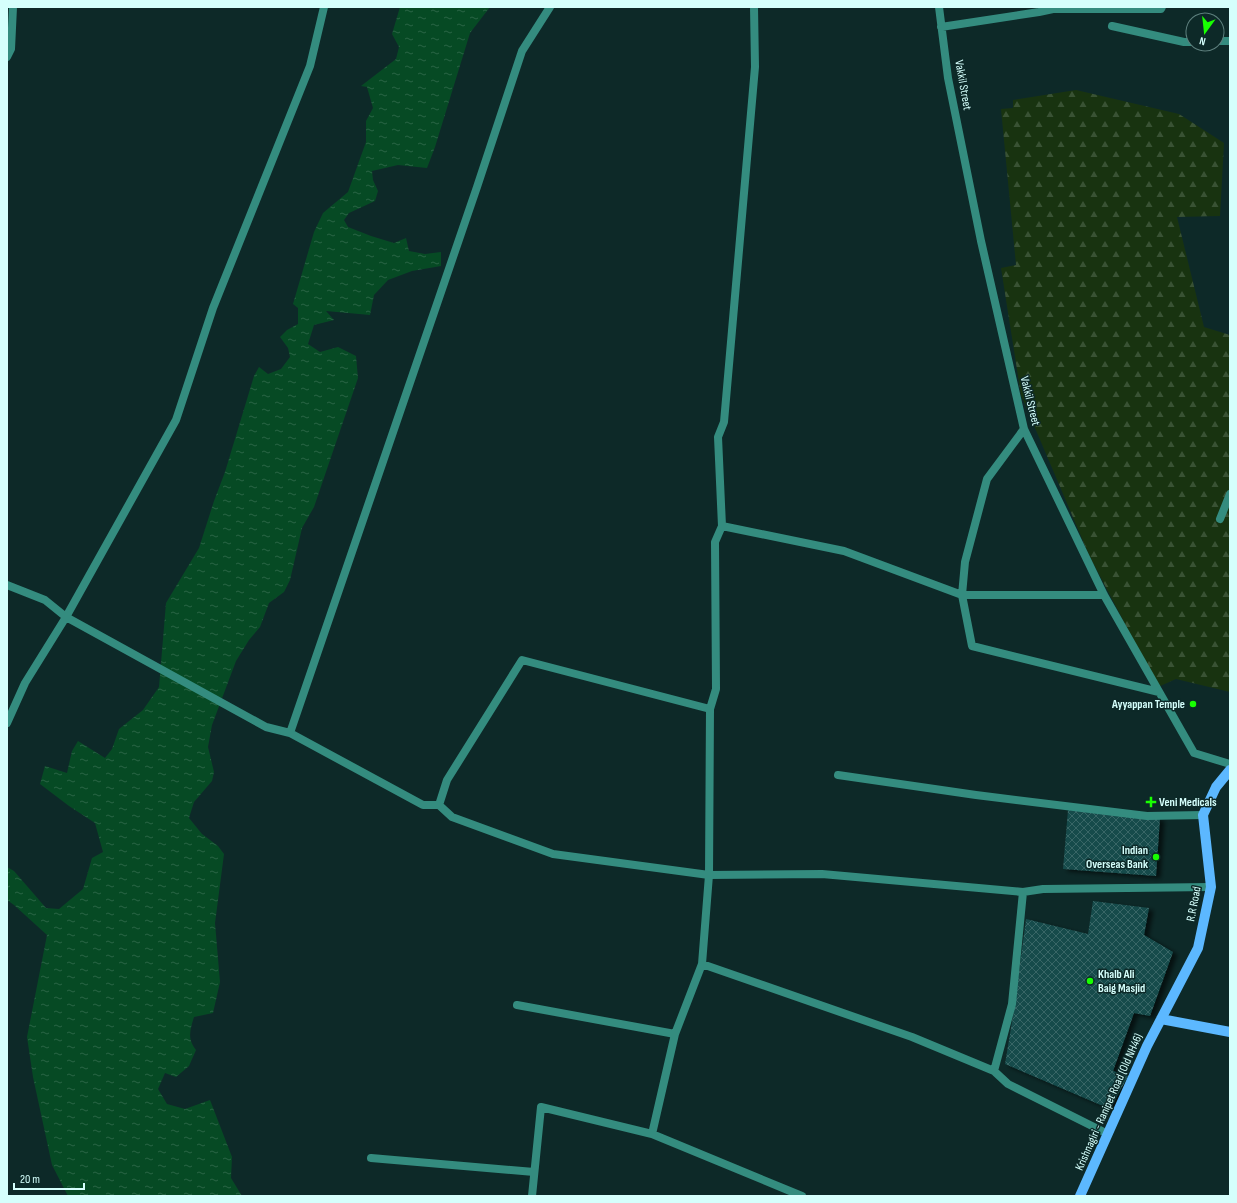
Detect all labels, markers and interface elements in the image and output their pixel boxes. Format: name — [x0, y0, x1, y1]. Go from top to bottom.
north arrow — [1185, 12, 1225, 52]
text: N — [1198, 34, 1207, 48]
street label: Vakkil Street — [951, 59, 975, 112]
street label: Vakkil Street — [1017, 375, 1043, 428]
place label: Ayyappan Temple — [1111, 697, 1185, 712]
marker: Ayyappan Temple — [1188, 699, 1198, 709]
place label: Veni Medicals — [1159, 795, 1217, 810]
marker: Veni Medicals — [1146, 797, 1156, 807]
place label: Indian Overseas Bank — [1086, 843, 1148, 872]
marker: Indian Overseas Bank — [1151, 852, 1161, 862]
street label: R.R Road — [1183, 885, 1205, 923]
place label: Khalb Ali Baig Masjid — [1098, 967, 1145, 996]
marker: Khalb Ali Baig Masjid — [1085, 976, 1095, 986]
street label: Krishnagiri - Ranipet Road (Old NH46) — [1072, 1031, 1146, 1173]
scale bar — [14, 1165, 84, 1191]
text: 20 m — [20, 1172, 40, 1187]

